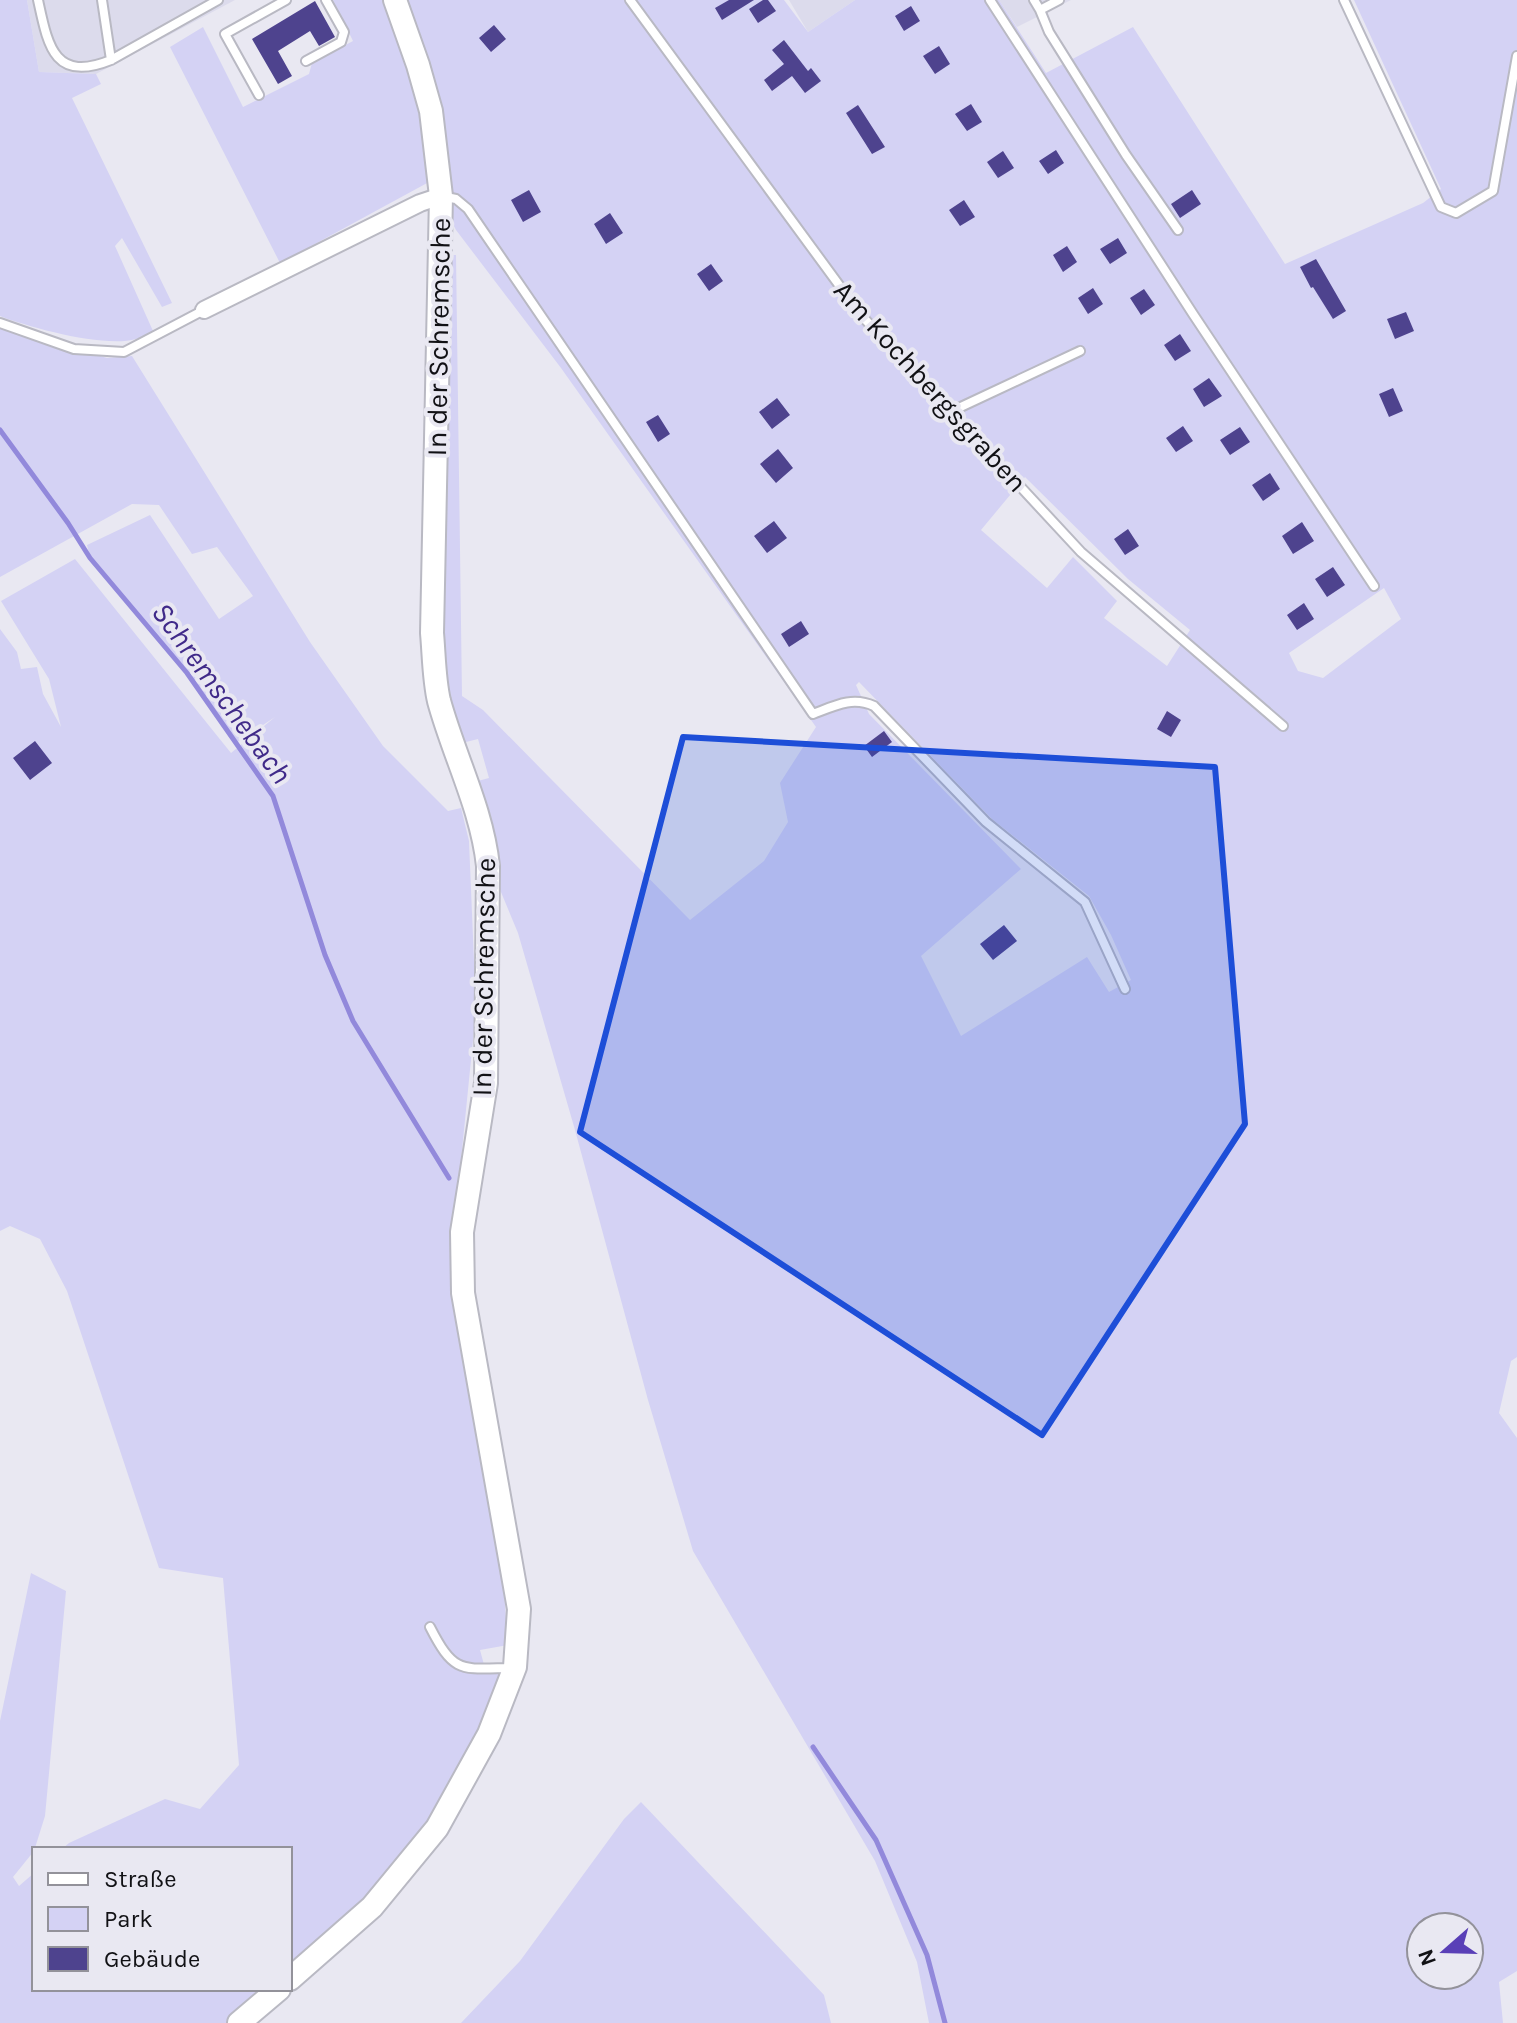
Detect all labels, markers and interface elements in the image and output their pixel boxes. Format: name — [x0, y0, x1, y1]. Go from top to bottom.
street label: In der Schremsche — [420, 217, 457, 457]
street label: Am Kochbergsgraben — [827, 274, 1034, 499]
water label: Schremschebach — [144, 595, 300, 791]
street label: In der Schremsche — [465, 857, 502, 1097]
legend — [32, 1847, 292, 1991]
text: Straße — [104, 1865, 176, 1893]
text: Park — [104, 1905, 153, 1933]
north arrow — [1405, 1911, 1485, 1991]
text: Gebäude — [104, 1945, 200, 1973]
text: N — [1412, 1946, 1442, 1969]

